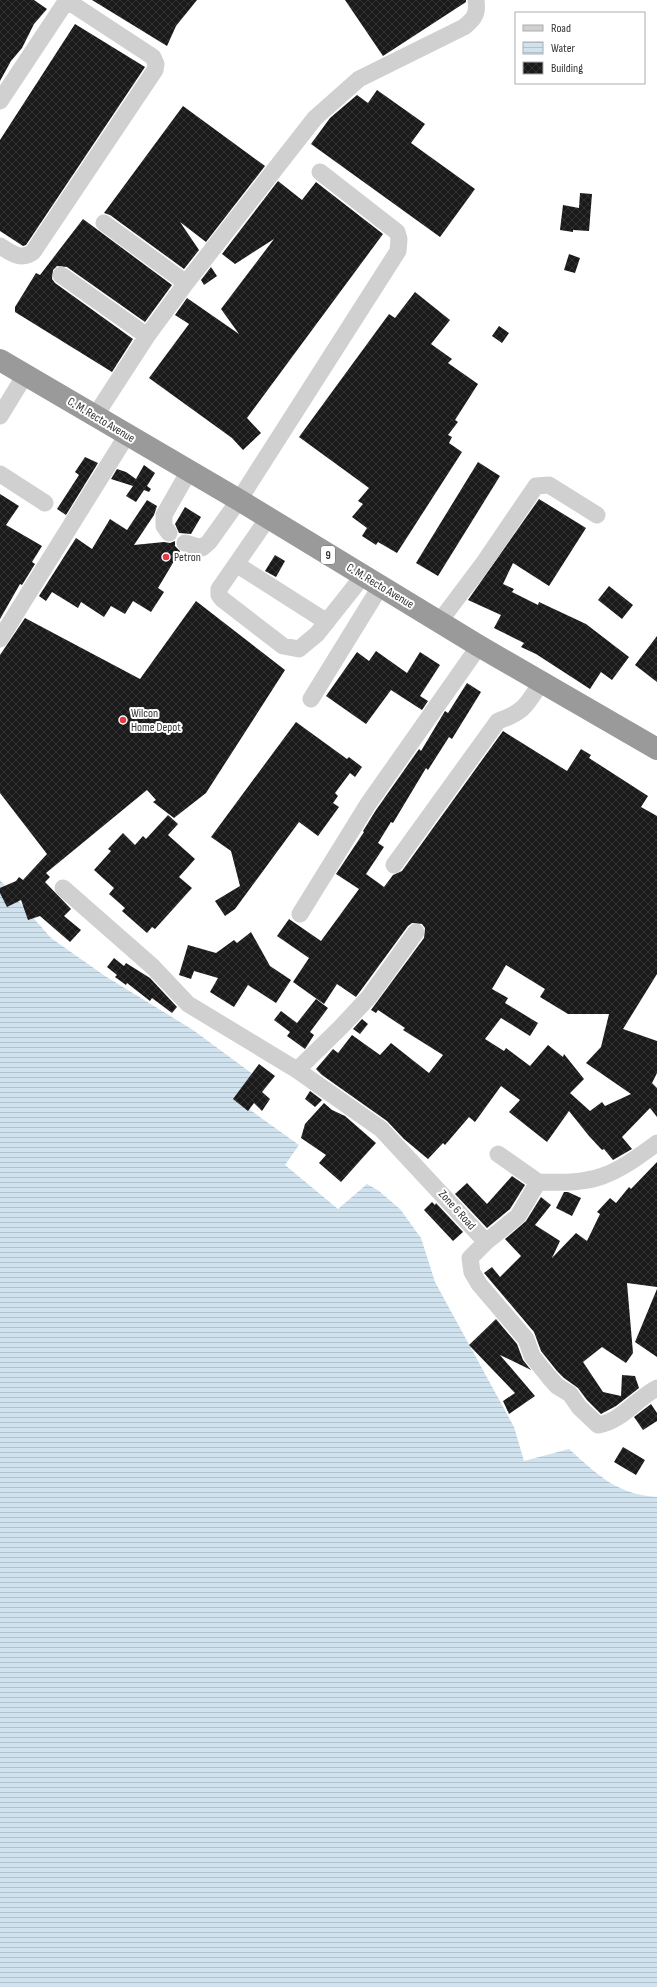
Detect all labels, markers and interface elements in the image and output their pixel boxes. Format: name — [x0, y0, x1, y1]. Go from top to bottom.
legend — [515, 12, 645, 84]
text: Road — [551, 21, 571, 36]
text: Water — [551, 41, 575, 56]
text: Building — [551, 61, 583, 76]
street label: C. M. Recto Avenue — [65, 394, 138, 446]
road number: 9 — [321, 546, 335, 564]
place label: Petron — [174, 550, 201, 565]
marker: Petron — [161, 552, 171, 562]
street label: C. M. Recto Avenue — [344, 560, 417, 612]
place label: Wilcon Home Depot — [131, 706, 181, 735]
marker: Wilcon Home Depot — [118, 715, 128, 725]
street label: Zone 6 Road — [435, 1187, 479, 1233]

